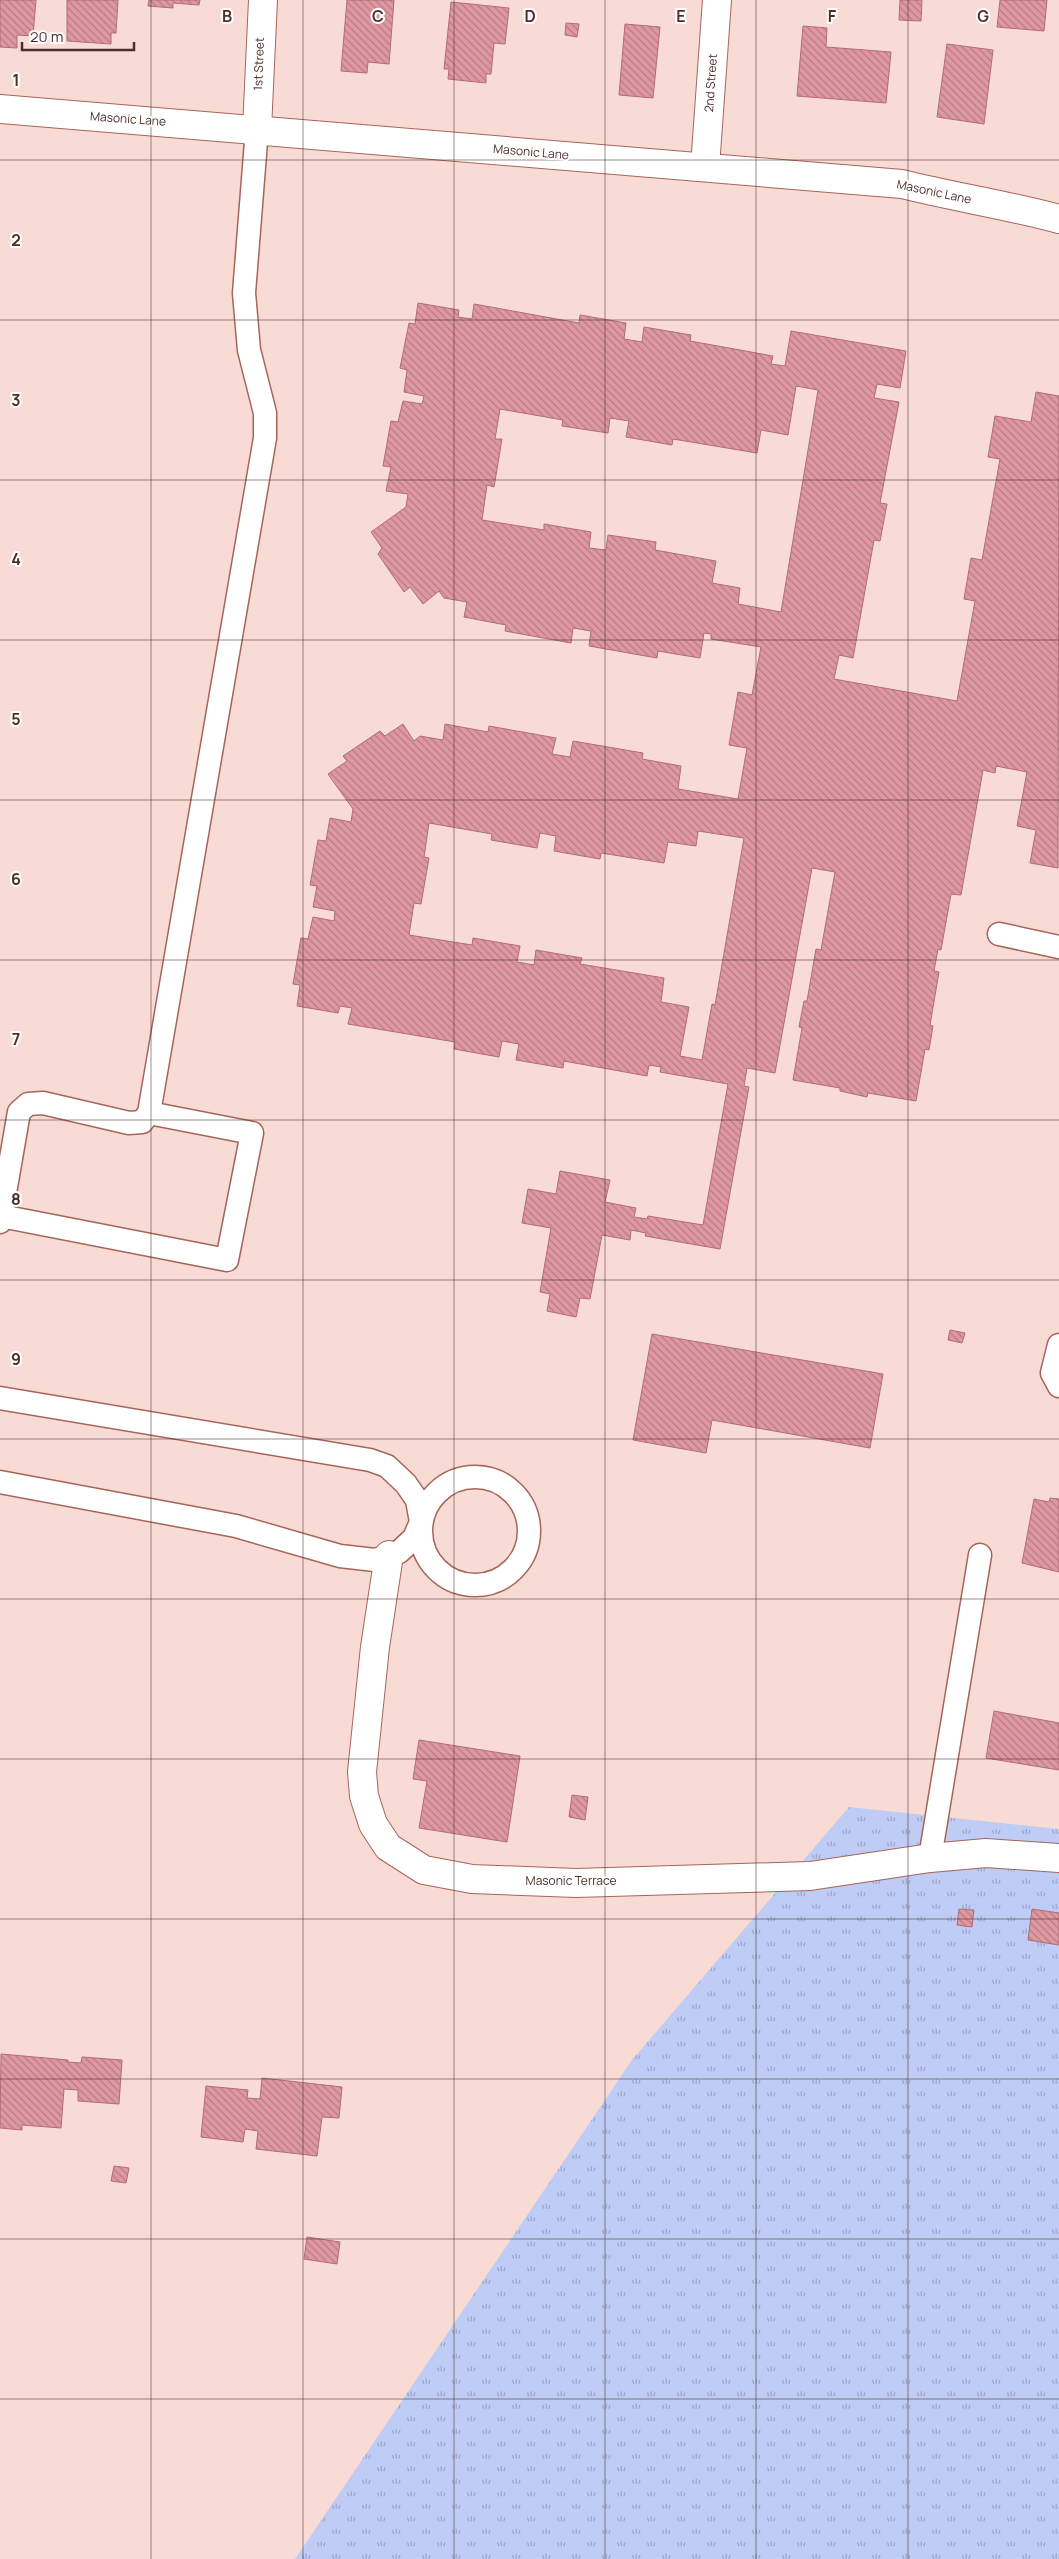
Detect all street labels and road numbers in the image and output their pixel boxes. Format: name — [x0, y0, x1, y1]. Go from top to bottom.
street label: 1st Street — [249, 37, 268, 91]
street label: 2nd Street — [700, 53, 721, 113]
street label: Masonic Lane — [90, 107, 167, 130]
street label: Masonic Lane — [492, 140, 570, 163]
street label: Masonic Lane — [895, 175, 973, 208]
street label: Masonic Terrace — [526, 1872, 616, 1889]

